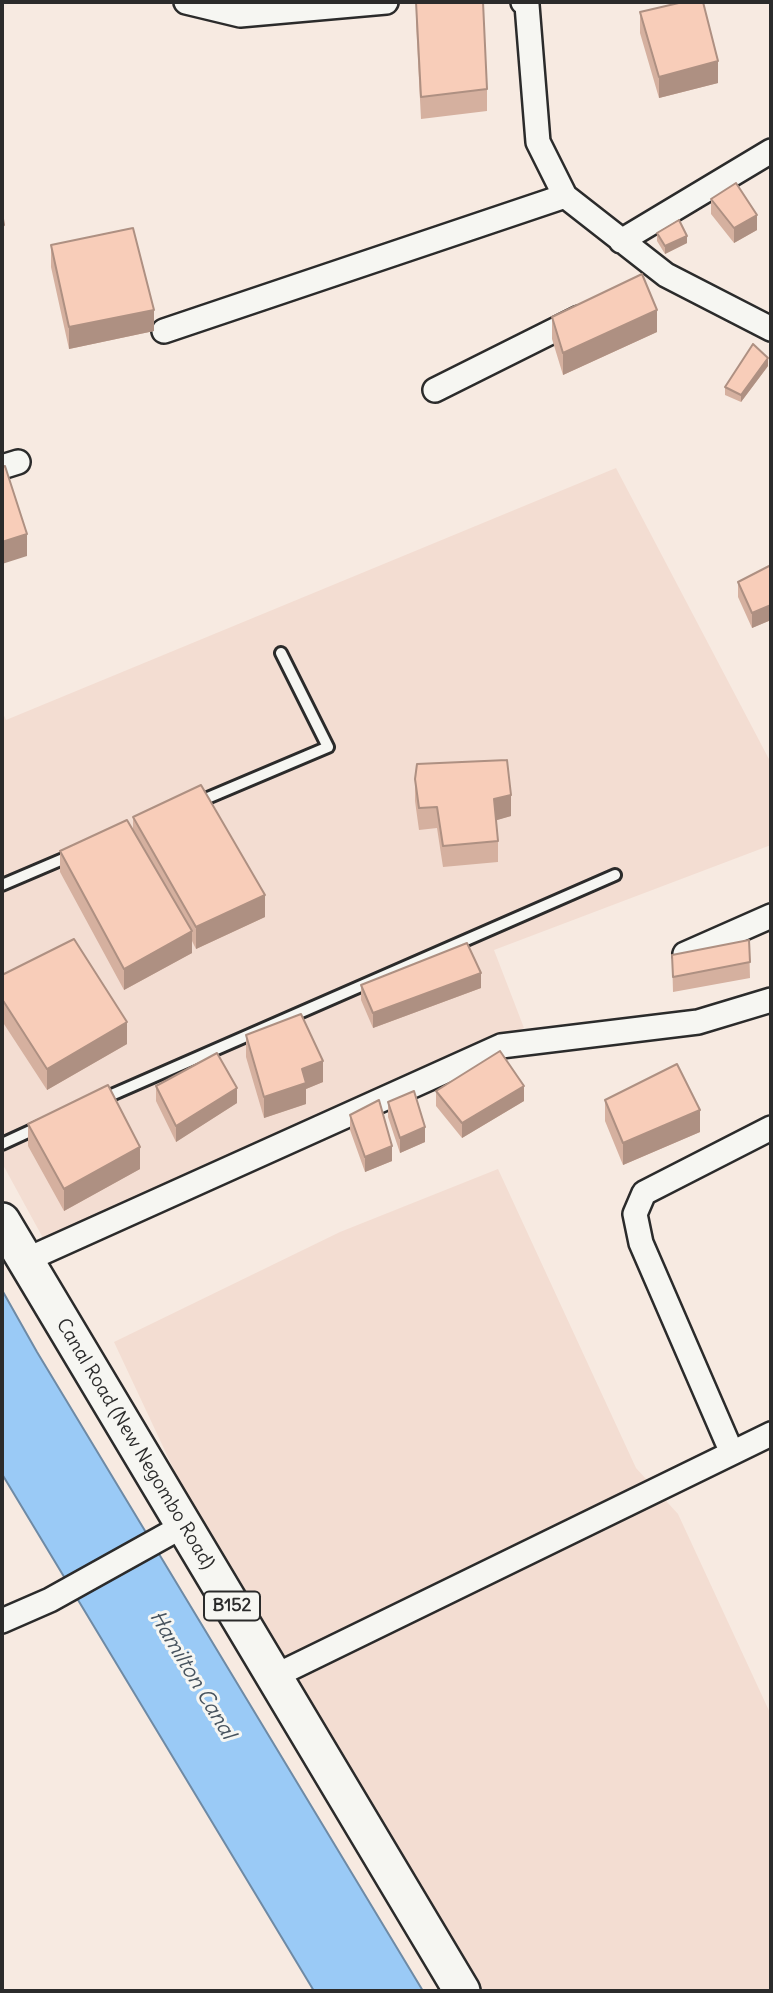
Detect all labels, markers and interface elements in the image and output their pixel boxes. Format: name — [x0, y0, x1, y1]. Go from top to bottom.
street label: Canal Road (New Negombo Road) — [51, 1314, 219, 1574]
road number: B152 — [204, 1591, 260, 1620]
water label: Hamilton Canal — [144, 1606, 240, 1744]

